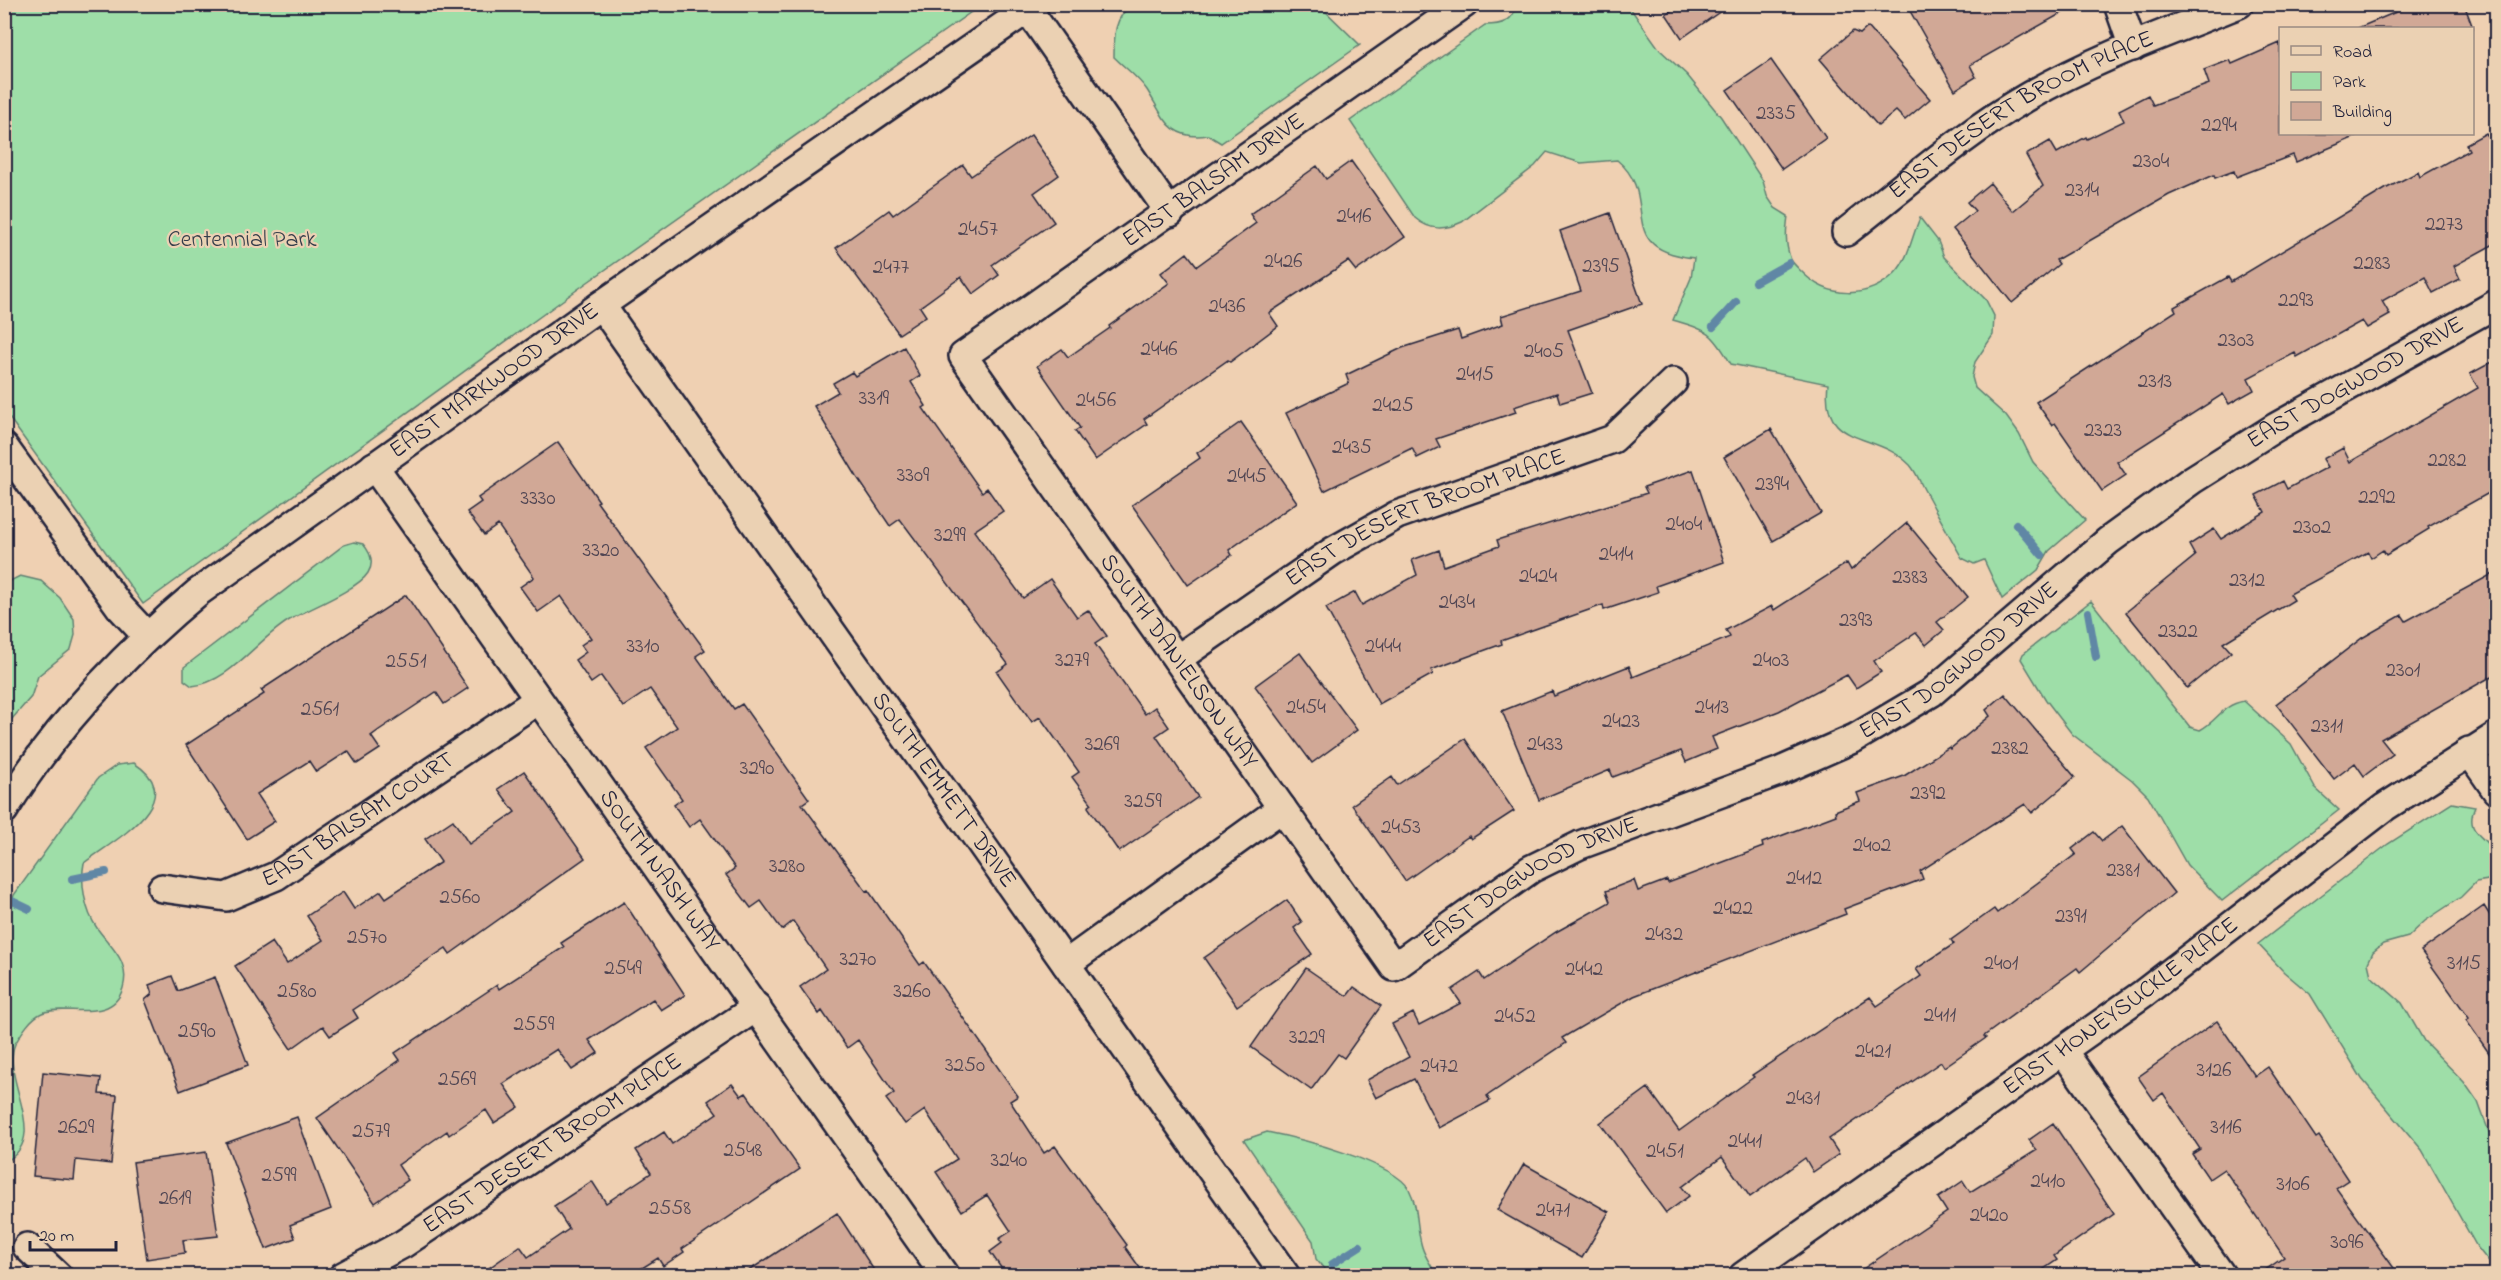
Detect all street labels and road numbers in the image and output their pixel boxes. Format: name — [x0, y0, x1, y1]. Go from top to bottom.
street label: EAST DESERT BROOM PLACE — [1881, 22, 2159, 209]
street label: EAST BALSAM DRIVE — [1116, 105, 1312, 257]
street label: EAST MARKWOOD DRIVE — [382, 294, 607, 468]
street label: EAST DOGWOOD DRIVE — [2240, 308, 2471, 458]
street label: EAST DESERT BROOM PLACE — [1278, 440, 1570, 596]
street label: SOUTH DANIELSON WAY — [1090, 547, 1266, 776]
street label: EAST DOGWOOD DRIVE — [1853, 573, 2067, 749]
street label: SOUTH EMMETT DRIVE — [862, 685, 1025, 896]
street label: EAST BALSAM COURT — [257, 743, 462, 897]
street label: SOUTH NASH WAY — [590, 782, 729, 959]
street label: EAST DOGWOOD DRIVE — [1416, 807, 1643, 958]
street label: EAST HONEYSUCKLE PLACE — [1996, 909, 2246, 1105]
street label: EAST DESERT BROOM PLACE — [416, 1044, 689, 1243]

